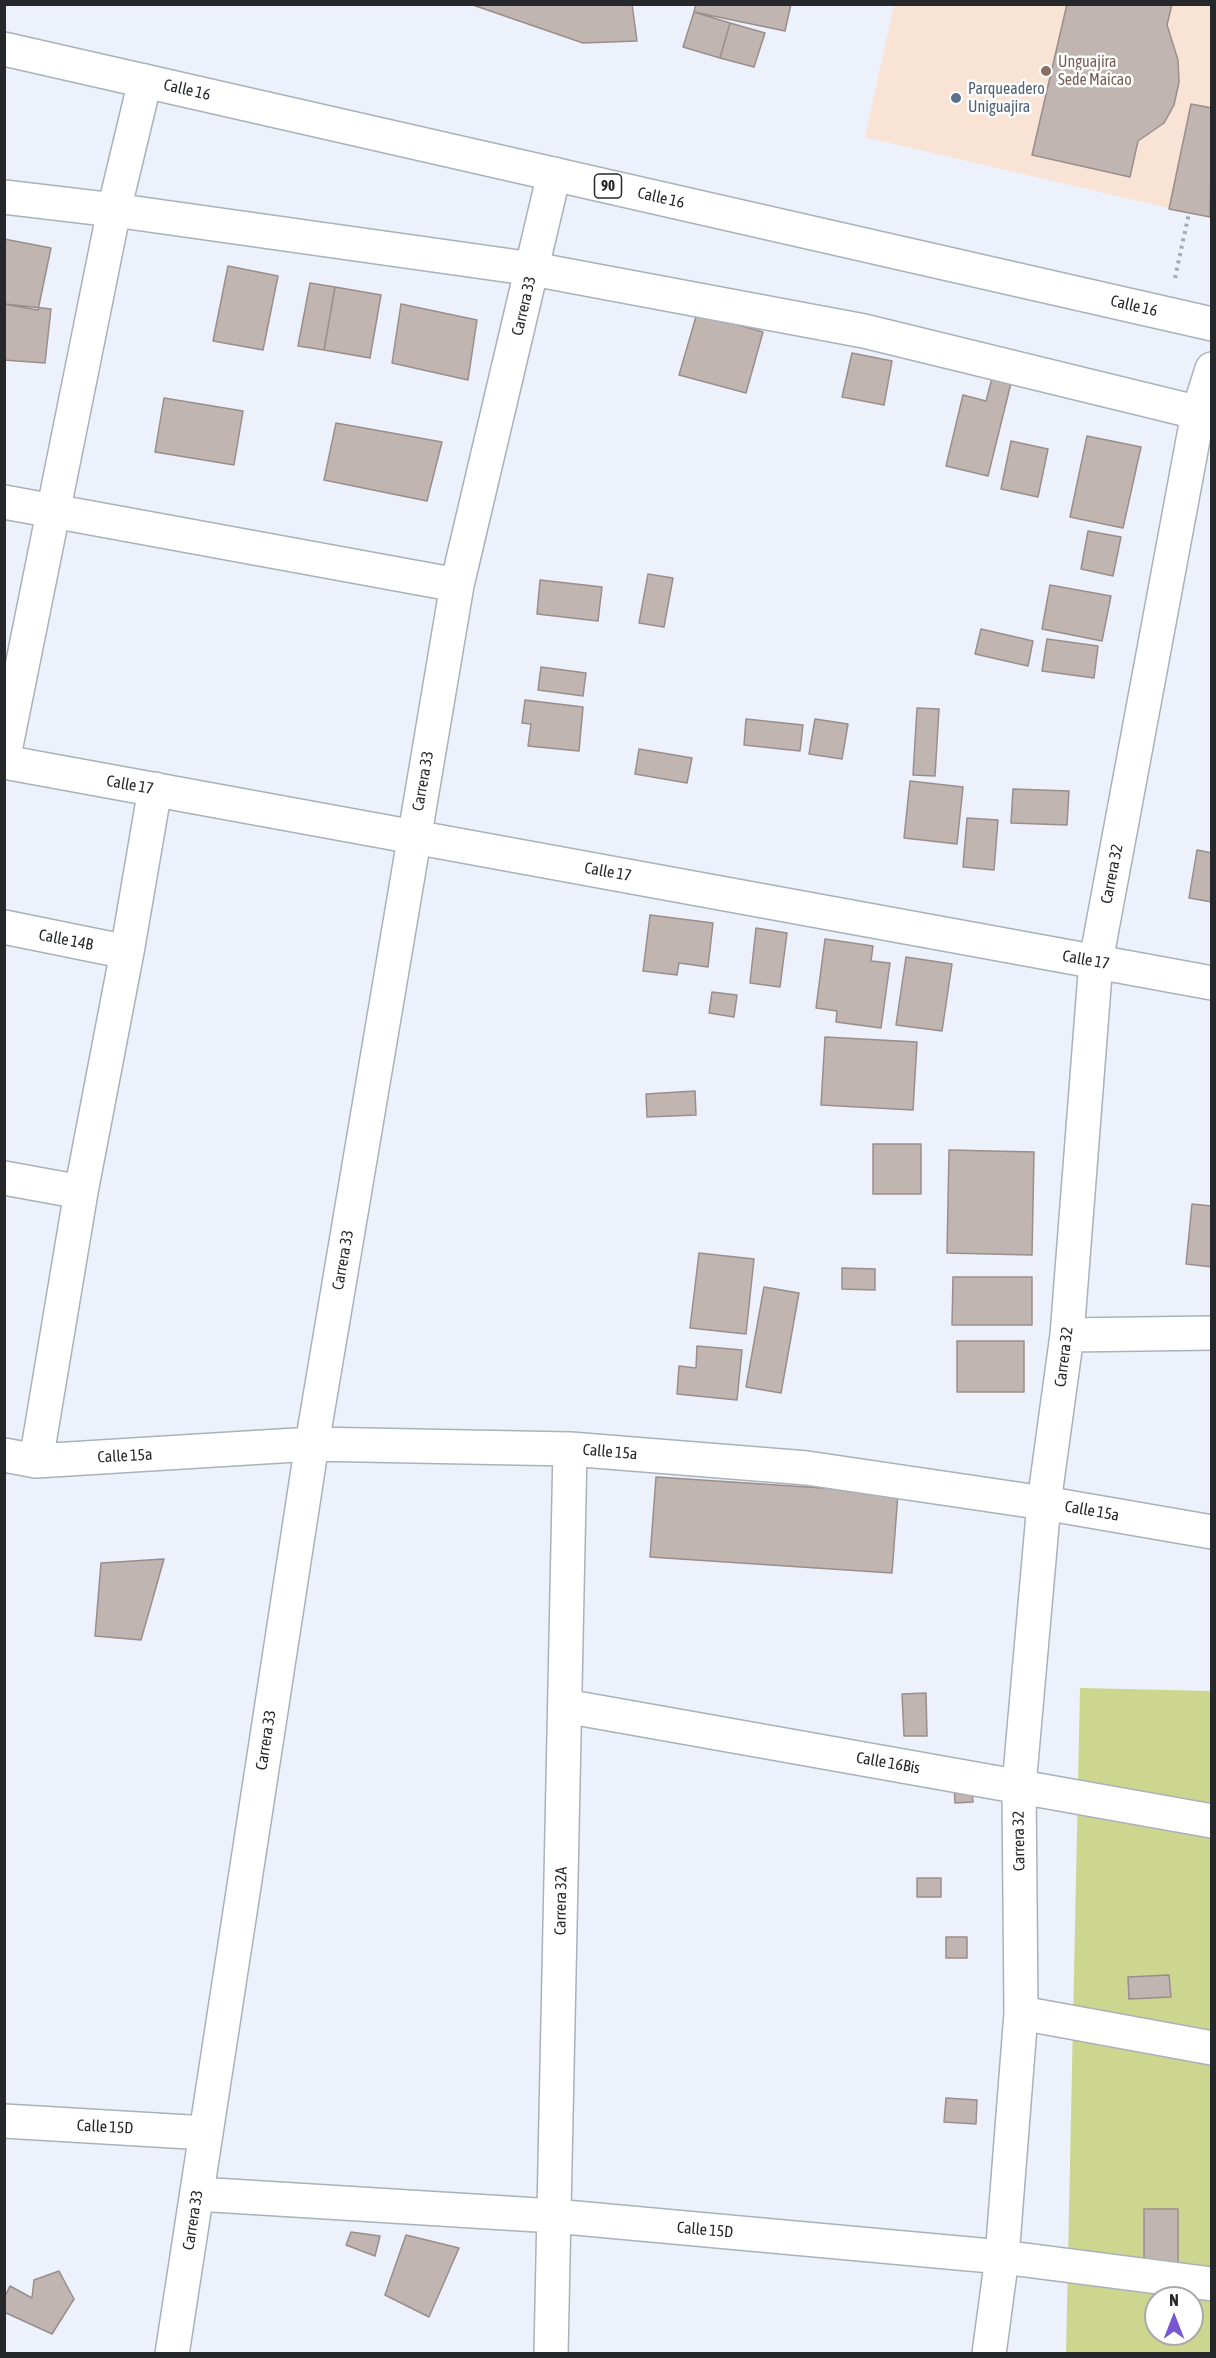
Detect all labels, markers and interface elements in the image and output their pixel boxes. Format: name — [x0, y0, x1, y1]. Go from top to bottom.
place label: Unguajira Sede Maicao — [1058, 52, 1132, 90]
marker: Unguajira Sede Maicao — [1039, 64, 1053, 78]
street label: Calle 16 — [162, 75, 212, 105]
place label: Parqueadero Uniguajira — [968, 79, 1045, 117]
marker: Parqueadero Uniguajira — [949, 91, 963, 105]
road number: 90 — [594, 174, 622, 198]
street label: Calle 16 — [636, 183, 686, 213]
street label: Carrera 33 — [508, 274, 540, 338]
street label: Calle 16 — [1109, 291, 1159, 321]
street label: Carrera 33 — [408, 750, 438, 812]
street label: Calle 17 — [105, 771, 155, 799]
street label: Carrera 32 — [1097, 843, 1127, 905]
street label: Calle 17 — [583, 858, 633, 886]
street label: Calle 14B — [37, 925, 95, 955]
street label: Calle 17 — [1061, 946, 1111, 974]
street label: Carrera 33 — [328, 1229, 358, 1291]
street label: Carrera 32 — [1051, 1326, 1077, 1388]
street label: Calle 15a — [582, 1440, 638, 1464]
street label: Calle 15a — [97, 1445, 153, 1467]
street label: Calle 15a — [1063, 1497, 1121, 1525]
street label: Carrera 33 — [252, 1709, 280, 1771]
street label: Calle 16Bis — [855, 1748, 921, 1778]
street label: Carrera 32 — [1009, 1811, 1029, 1871]
street label: Carrera 32A — [551, 1867, 571, 1935]
street label: Calle 15D — [76, 2116, 134, 2138]
street label: Carrera 33 — [179, 2189, 207, 2251]
street label: Calle 15D — [676, 2218, 734, 2242]
north arrow — [1144, 2286, 1204, 2346]
text: N — [1169, 2291, 1179, 2309]

